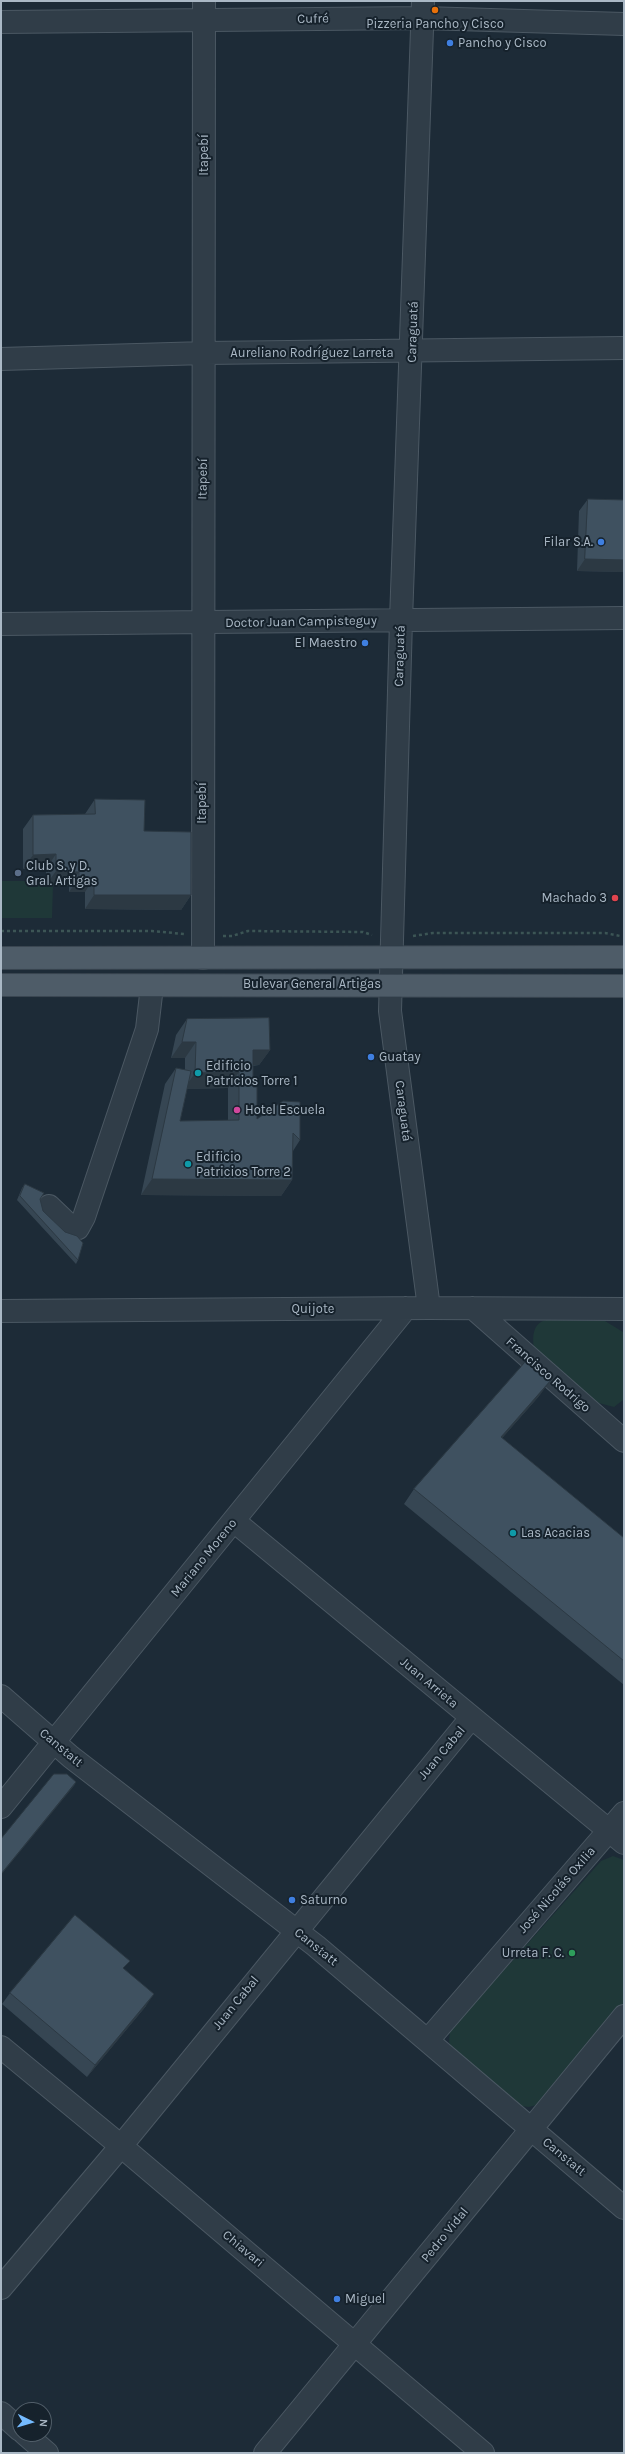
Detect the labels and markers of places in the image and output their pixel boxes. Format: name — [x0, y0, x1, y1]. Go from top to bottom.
marker: Pizzeria Pancho y Cisco — [430, 5, 440, 15]
place label: Pizzeria Pancho y Cisco — [366, 16, 504, 32]
place label: Pancho y Cisco — [458, 35, 547, 51]
marker: Pancho y Cisco — [445, 38, 455, 48]
place label: Filar S.A. — [544, 534, 593, 550]
marker: Filar S.A. — [596, 537, 606, 547]
place label: El Maestro — [295, 635, 357, 651]
marker: El Maestro — [360, 638, 370, 648]
place label: Club S. y D. Gral. Artigas — [26, 858, 98, 889]
marker: Club S. y D. Gral. Artigas — [13, 868, 23, 878]
place label: Machado 3 — [542, 890, 607, 906]
marker: Machado 3 — [610, 893, 620, 903]
place label: Guatay — [379, 1049, 420, 1065]
marker: Guatay — [366, 1052, 376, 1062]
place label: Edificio Patricios Torre 1 — [206, 1058, 297, 1089]
marker: Edificio Patricios Torre 1 — [193, 1068, 203, 1078]
place label: Hotel Escuela — [245, 1102, 325, 1118]
marker: Hotel Escuela — [232, 1105, 242, 1115]
place label: Edificio Patricios Torre 2 — [196, 1149, 291, 1180]
marker: Edificio Patricios Torre 2 — [183, 1159, 193, 1169]
place label: Las Acacias — [521, 1525, 590, 1541]
marker: Las Acacias — [508, 1528, 518, 1538]
place label: Saturno — [300, 1892, 347, 1908]
marker: Saturno — [287, 1895, 297, 1905]
place label: Urreta F. C. — [502, 1945, 564, 1961]
marker: Urreta F. C. — [567, 1948, 577, 1958]
place label: Miguel — [345, 2291, 385, 2307]
marker: Miguel — [332, 2294, 342, 2304]

